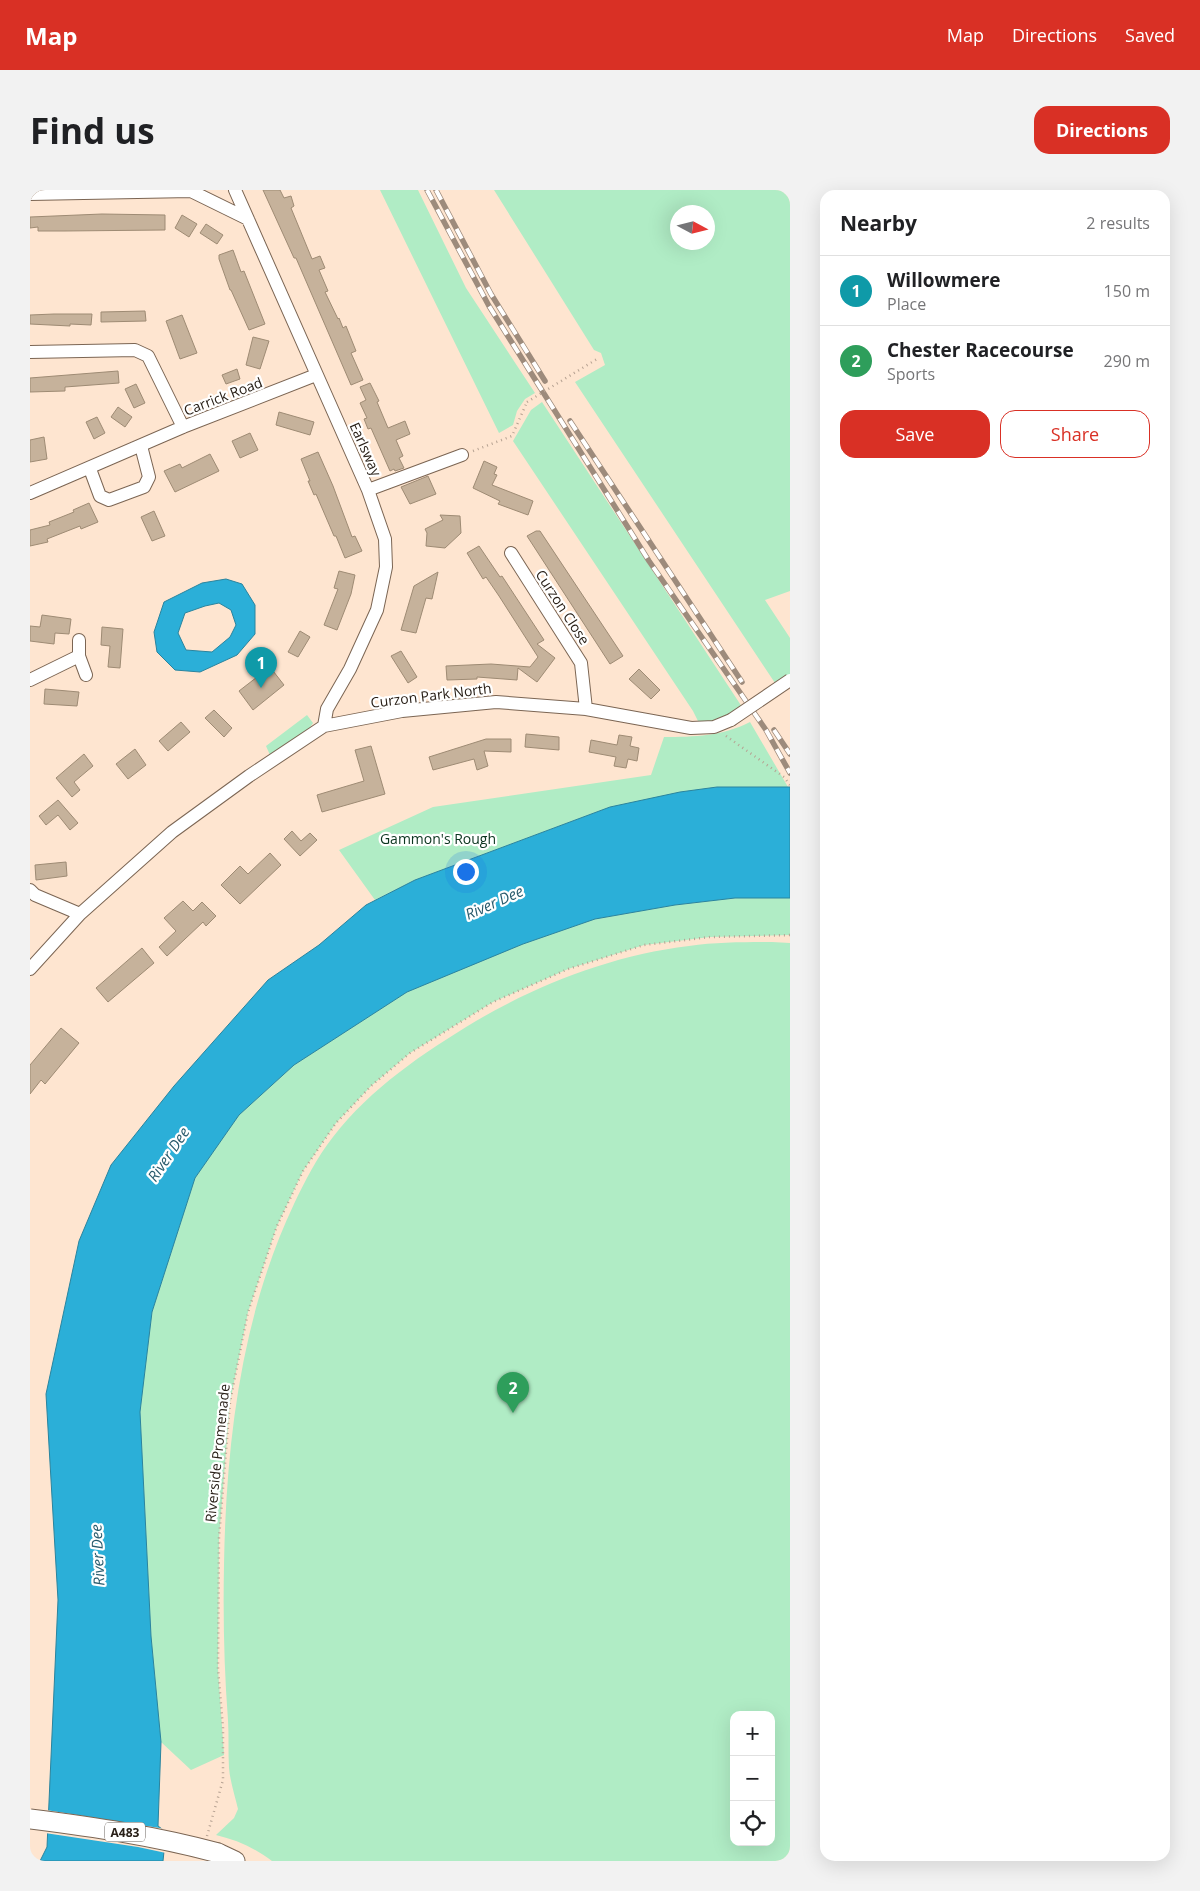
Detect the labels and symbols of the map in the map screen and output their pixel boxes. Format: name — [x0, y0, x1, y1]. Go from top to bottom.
north arrow — [670, 205, 715, 250]
street label: Carrick Road — [181, 372, 265, 420]
street label: Earlsway — [346, 419, 387, 480]
street label: Curzon Close — [532, 566, 594, 648]
pin: 1 — [245, 647, 277, 688]
street label: Curzon Park North — [370, 678, 492, 712]
park label: Gammon's Rough — [380, 829, 496, 848]
your location — [453, 859, 479, 885]
water label: River Dee — [462, 880, 527, 924]
water label: River Dee — [143, 1122, 194, 1185]
pin: 2 — [497, 1372, 529, 1413]
street label: Riverside Promenade — [200, 1383, 234, 1523]
water label: River Dee — [85, 1523, 109, 1586]
road number: A483 — [105, 1822, 145, 1841]

